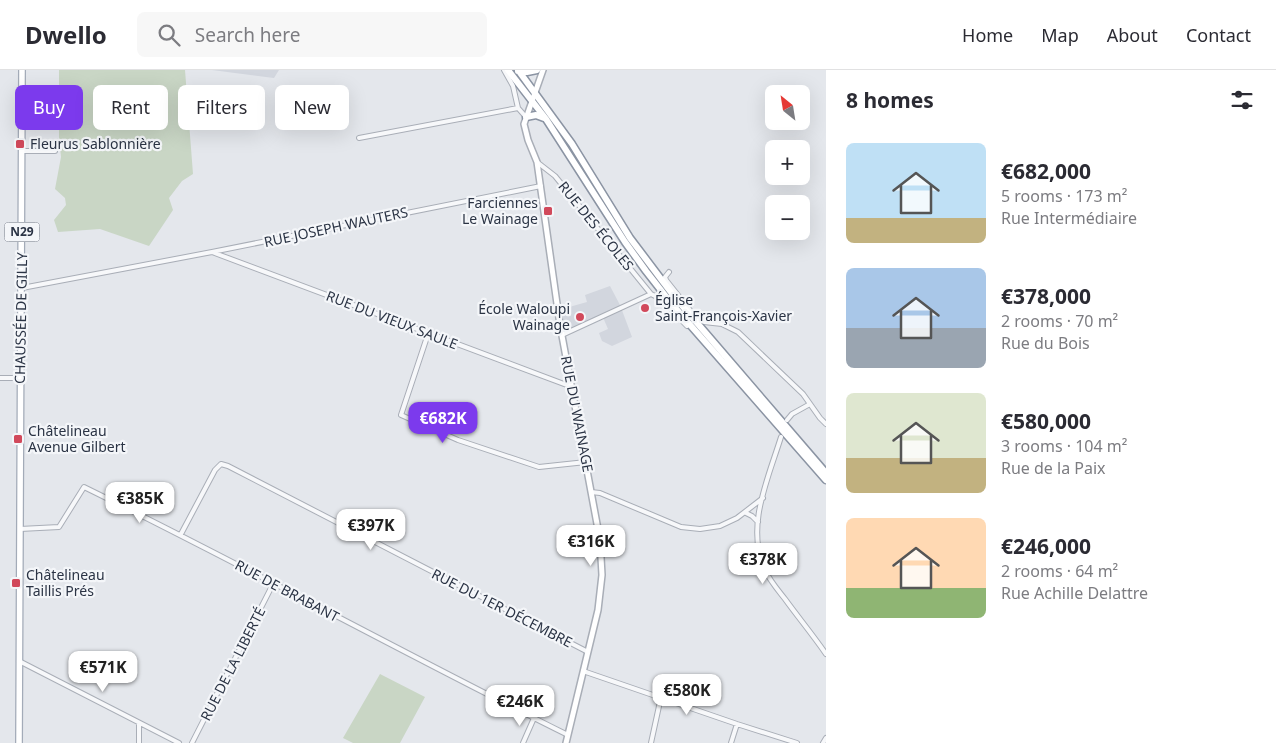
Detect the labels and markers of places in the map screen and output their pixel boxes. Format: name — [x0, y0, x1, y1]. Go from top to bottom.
place label: Fleurus Sablonnière — [30, 134, 161, 153]
marker: Fleurus Sablonnière — [14, 138, 26, 150]
place label: Farciennes Le Wainage — [462, 193, 538, 228]
marker: Farciennes Le Wainage — [542, 205, 554, 217]
place label: Église Saint-François-Xavier — [655, 290, 792, 325]
place label: École Waloupi Wainage — [478, 299, 570, 334]
marker: Église Saint-François-Xavier — [639, 302, 651, 314]
marker: École Waloupi Wainage — [574, 311, 586, 323]
pin: €682K — [408, 402, 478, 444]
place label: Châtelineau Avenue Gilbert — [28, 421, 126, 456]
marker: Châtelineau Avenue Gilbert — [12, 433, 24, 445]
pin: €385K — [105, 482, 175, 524]
pin: €397K — [336, 508, 406, 551]
pin: €316K — [556, 524, 626, 567]
pin: €378K — [728, 542, 798, 585]
place label: Châtelineau Taillis Prés — [26, 565, 105, 600]
marker: Châtelineau Taillis Prés — [10, 577, 22, 589]
pin: €571K — [68, 650, 138, 693]
pin: €580K — [652, 674, 722, 716]
pin: €246K — [485, 684, 555, 727]

